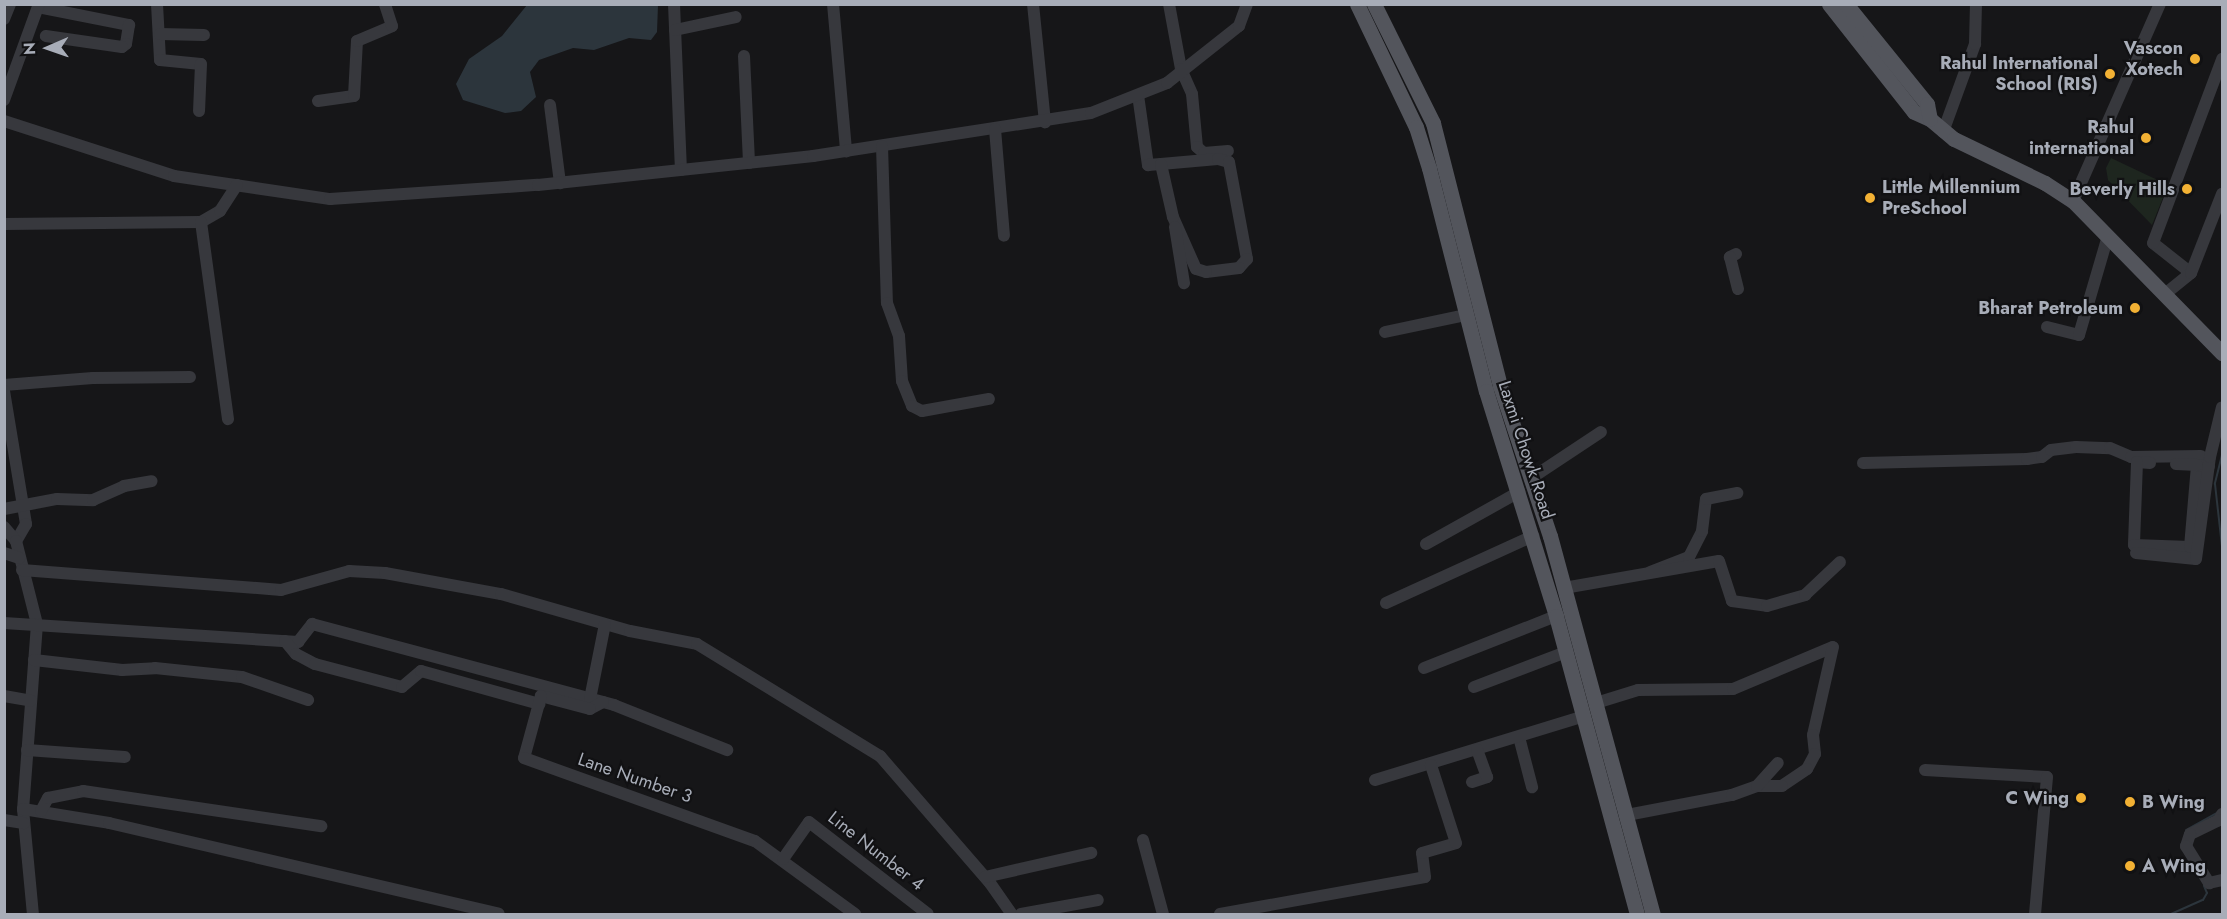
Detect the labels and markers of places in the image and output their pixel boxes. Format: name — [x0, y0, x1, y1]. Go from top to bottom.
place label: Vascon Xotech — [2124, 38, 2183, 80]
marker: Vascon Xotech — [2188, 52, 2202, 66]
place label: Rahul International School (RIS) — [1940, 53, 2098, 96]
marker: Rahul International School (RIS) — [2103, 67, 2117, 81]
place label: Rahul international — [2029, 117, 2134, 160]
marker: Rahul international — [2139, 131, 2153, 145]
place label: Little Millennium PreSchool — [1882, 177, 2020, 219]
place label: Beverly Hills — [2069, 178, 2175, 200]
marker: Beverly Hills — [2180, 182, 2194, 196]
marker: Little Millennium PreSchool — [1863, 191, 1877, 205]
place label: Bharat Petroleum — [1978, 297, 2123, 319]
marker: Bharat Petroleum — [2128, 301, 2142, 315]
place label: C Wing — [2006, 787, 2069, 809]
marker: C Wing — [2074, 791, 2088, 805]
place label: B Wing — [2142, 791, 2205, 813]
marker: B Wing — [2123, 795, 2137, 809]
place label: A Wing — [2142, 855, 2206, 877]
marker: A Wing — [2123, 859, 2137, 873]

